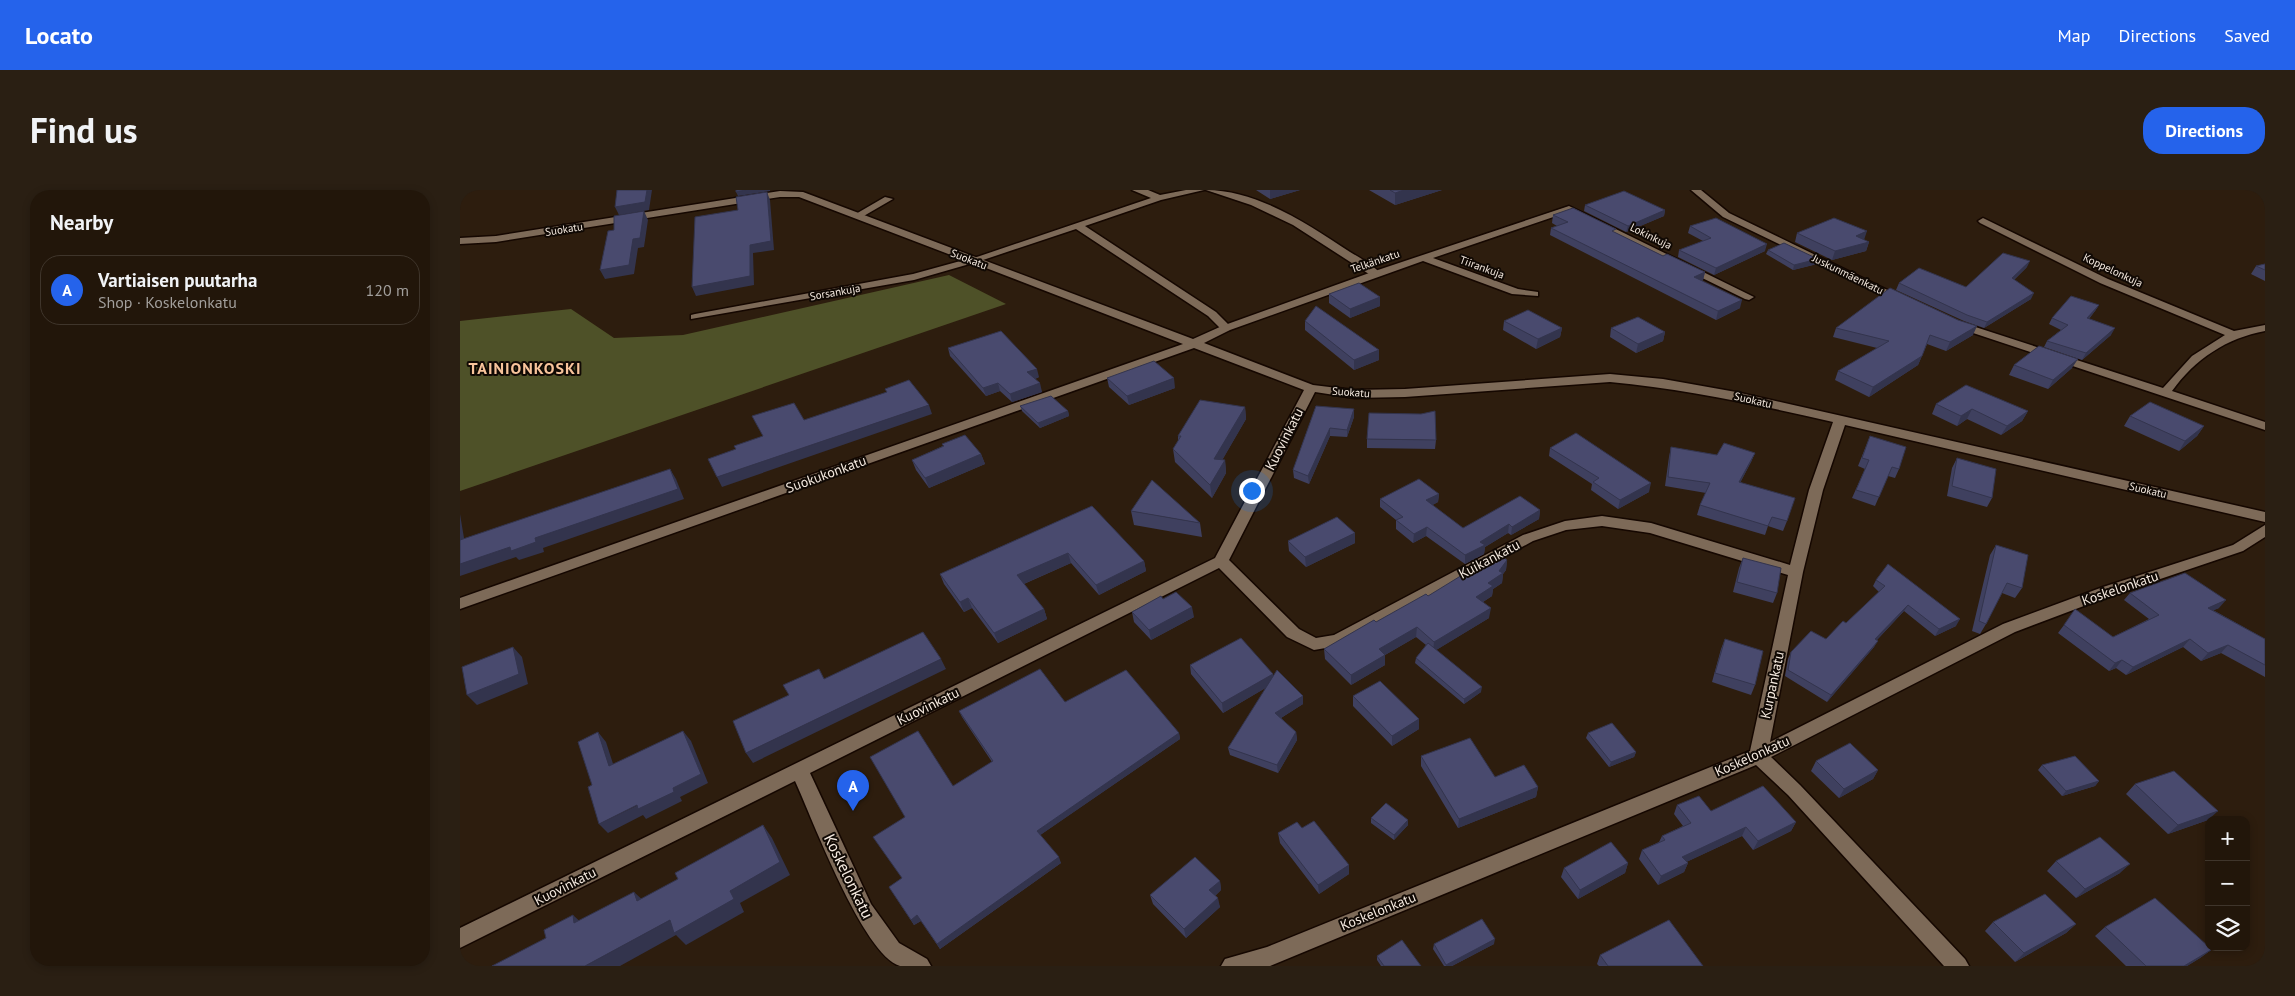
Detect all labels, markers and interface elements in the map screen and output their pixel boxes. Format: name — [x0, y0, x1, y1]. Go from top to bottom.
text: Locato — [25, 20, 93, 51]
text: Map — [2058, 24, 2090, 47]
text: Directions — [2118, 24, 2196, 47]
text: Saved — [2224, 24, 2270, 47]
text: Find us — [30, 107, 138, 153]
button: Directions — [2143, 107, 2265, 154]
text: Nearby — [50, 209, 113, 236]
street label: Suokatu — [544, 219, 584, 239]
street label: Lokinkuja — [1628, 220, 1674, 252]
street label: Suokatu — [949, 246, 989, 272]
street label: Telkänkatu — [1349, 246, 1401, 276]
street label: Juskunmäenkatu — [1809, 250, 1886, 297]
street label: Koppelonkuja — [2081, 250, 2145, 290]
street label: Tiirankuja — [1458, 252, 1506, 282]
text: Vartiaisen puutarha — [98, 268, 257, 292]
text: A — [62, 280, 72, 300]
text: 120 m — [366, 280, 409, 300]
street label: Sorsankuja — [809, 281, 861, 303]
text: Shop · Koskelonkatu — [98, 292, 237, 312]
district label: TAINIONKOSKI — [468, 358, 582, 378]
street label: Suokatu — [1332, 384, 1371, 400]
street label: Suokatu — [1733, 389, 1773, 411]
street label: Kuovinkatu — [1261, 405, 1307, 473]
street label: Suokukonkatu — [783, 451, 869, 497]
your location — [1239, 478, 1265, 504]
street label: Suokatu — [2128, 479, 2168, 501]
street label: Kuikankatu — [1455, 535, 1523, 583]
street label: Koskelonkatu — [2079, 566, 2161, 610]
street label: Kurpankatu — [1756, 650, 1788, 720]
street label: Kuovinkatu — [894, 683, 962, 729]
street label: Koskelonkatu — [1712, 731, 1792, 781]
pin: A — [837, 770, 869, 811]
map controls — [2205, 816, 2250, 951]
button: + — [2205, 816, 2250, 861]
street label: Koskelonkatu — [820, 830, 878, 922]
button: − — [2205, 861, 2250, 906]
street label: Kuovinkatu — [531, 863, 599, 909]
street label: Koskelonkatu — [1337, 888, 1419, 934]
button: layers — [2205, 906, 2250, 951]

